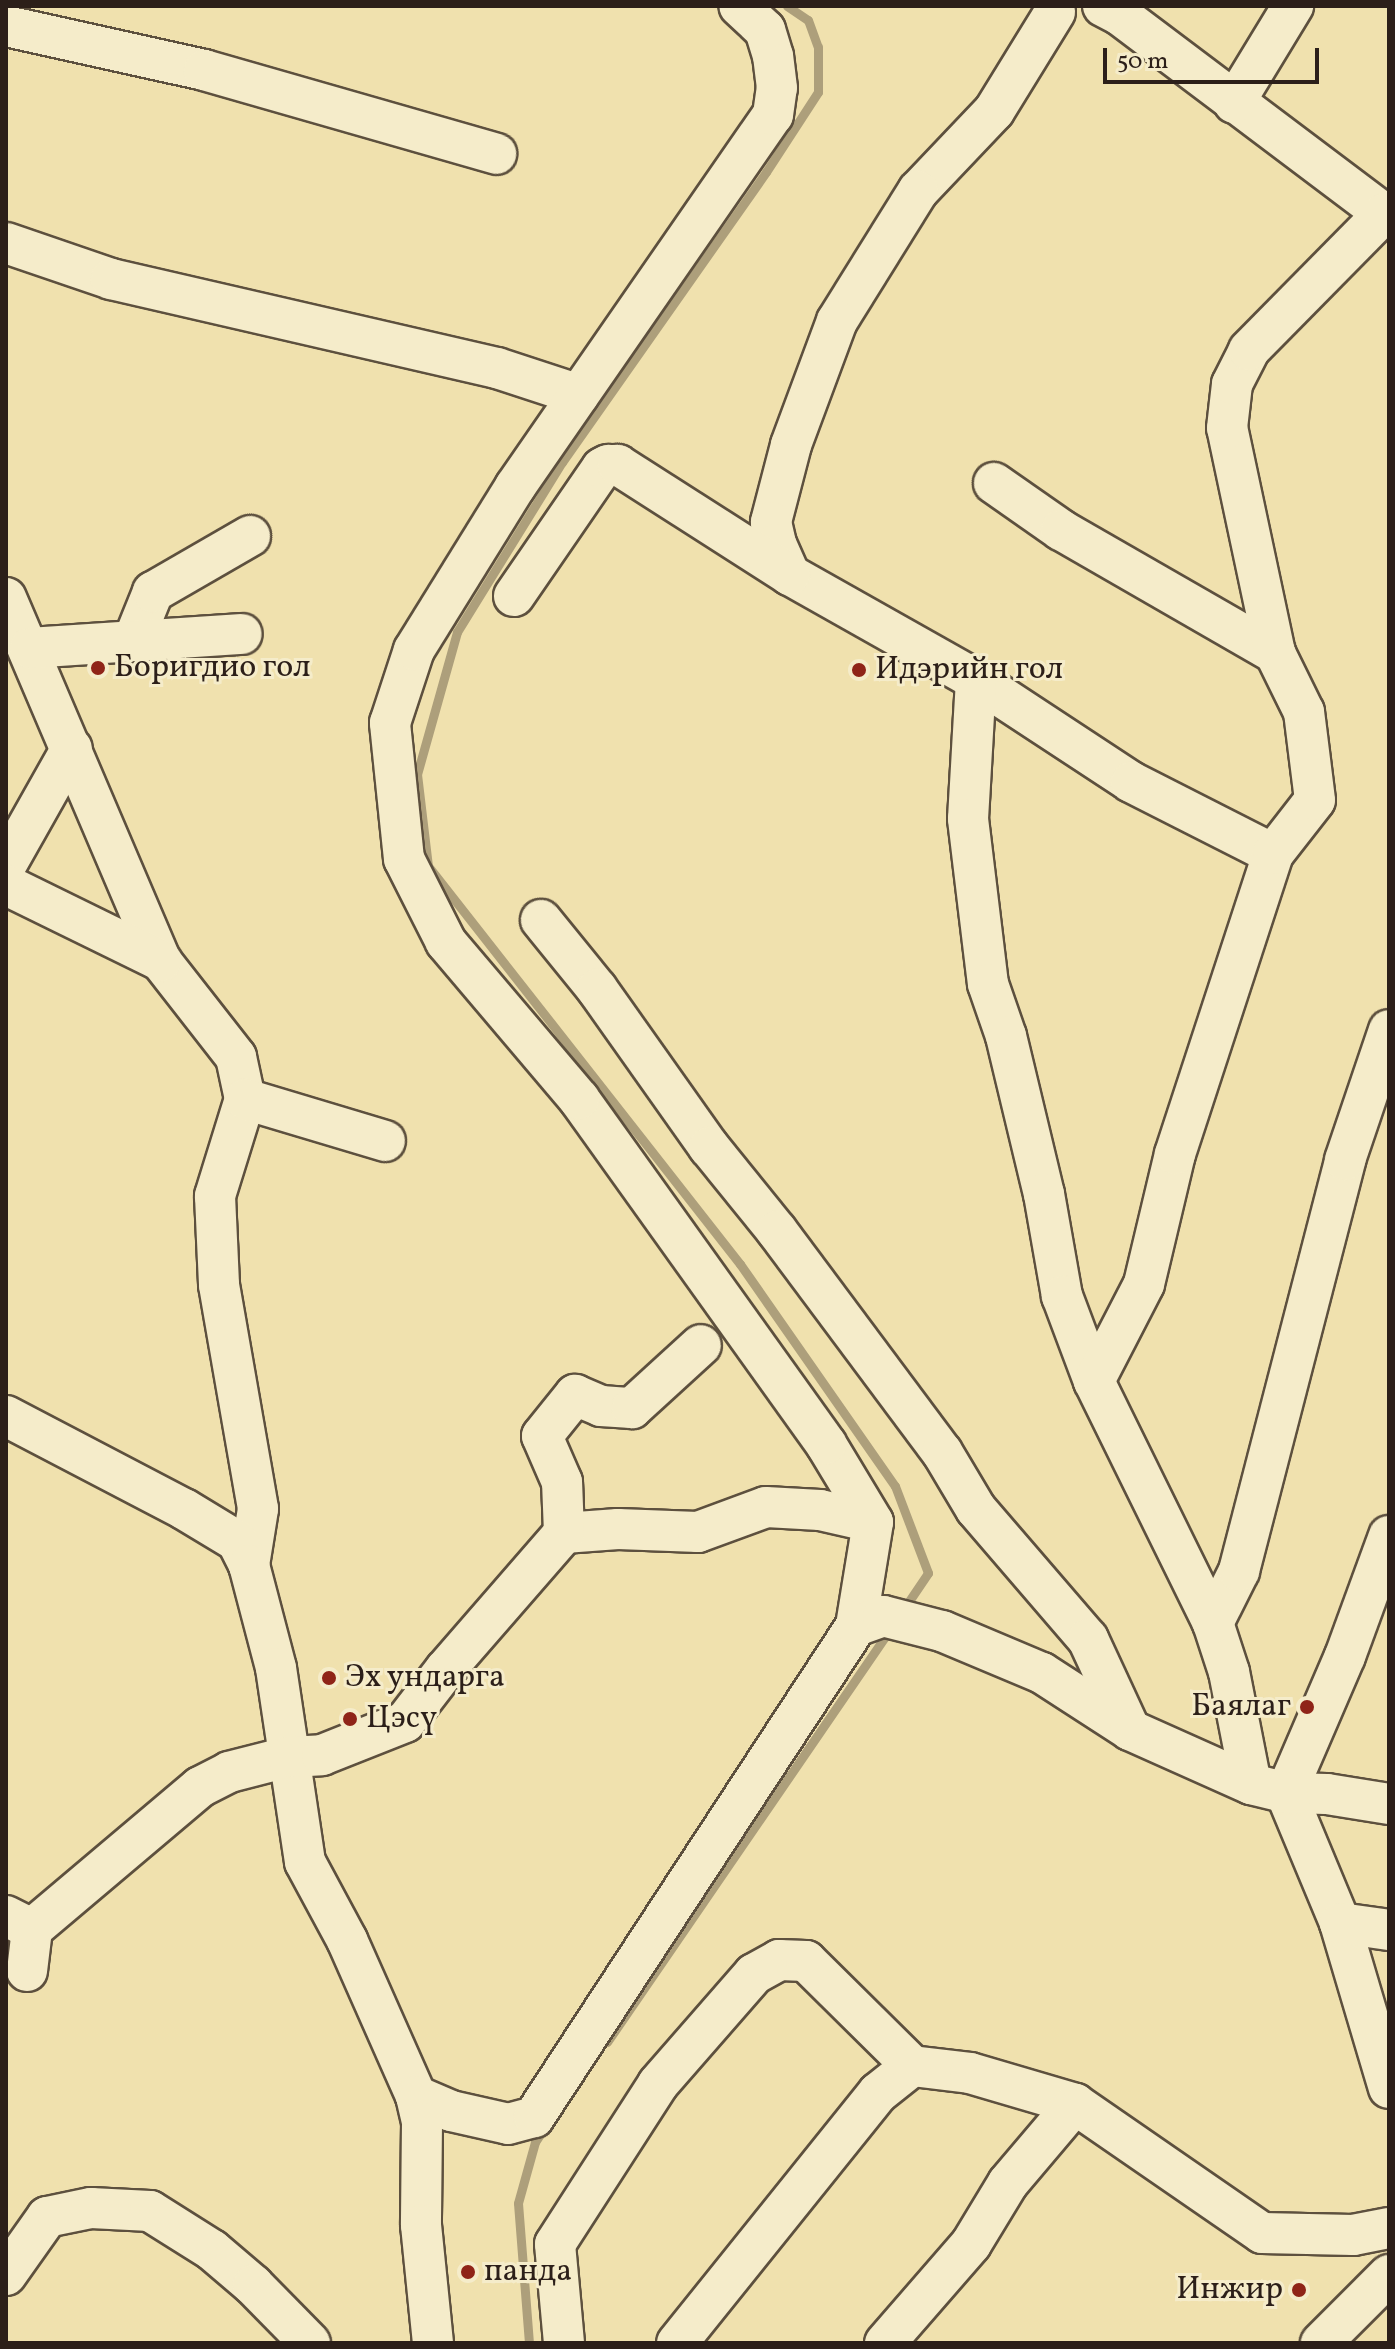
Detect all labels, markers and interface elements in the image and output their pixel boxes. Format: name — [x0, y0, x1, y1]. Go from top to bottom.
scale bar — [1107, 32, 1323, 82]
text: 50 m — [1117, 45, 1169, 79]
place label: Боригдио гол — [114, 649, 311, 687]
place label: Идэрийн гол — [875, 651, 1063, 689]
marker: Боригдио гол — [89, 659, 107, 677]
marker: Идэрийн гол — [850, 661, 868, 679]
place label: Эх ундарга — [345, 1659, 506, 1697]
marker: Эх ундарга — [320, 1669, 338, 1687]
place label: Баялаг — [1191, 1688, 1291, 1726]
marker: Баялаг — [1298, 1698, 1316, 1716]
place label: Цэсү — [366, 1700, 437, 1738]
marker: Цэсү — [341, 1710, 359, 1728]
place label: панда — [484, 2253, 572, 2291]
marker: панда — [459, 2263, 477, 2281]
place label: Инжир — [1176, 2271, 1283, 2309]
marker: Инжир — [1290, 2281, 1308, 2299]

